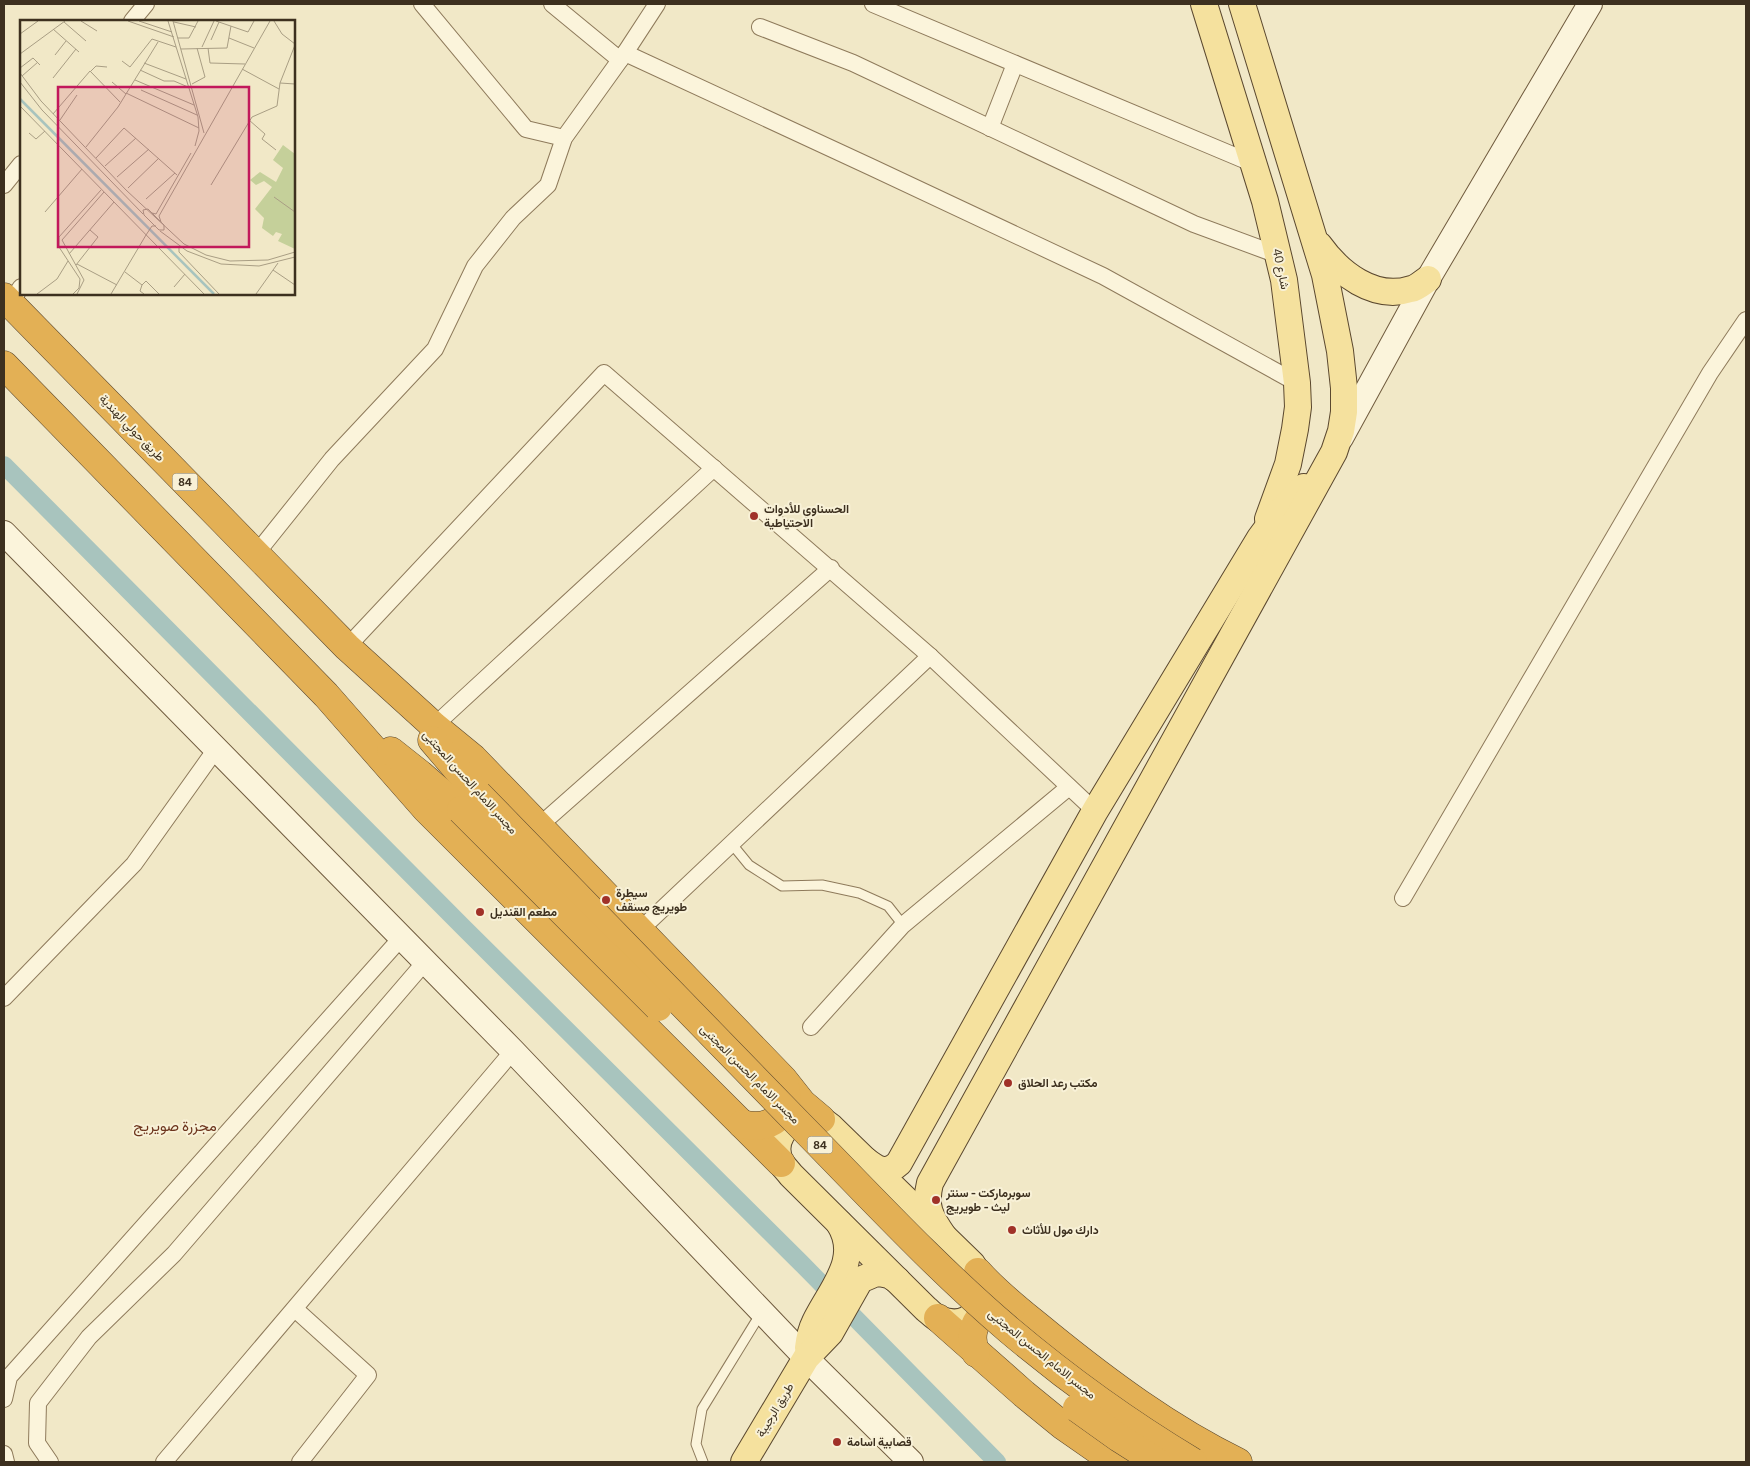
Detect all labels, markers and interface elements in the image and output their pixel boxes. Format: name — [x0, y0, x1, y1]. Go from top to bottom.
inset map — [20, 20, 295, 295]
street label: شارع 40 — [1268, 247, 1292, 291]
street label: طريق حولي الهندية — [94, 392, 168, 467]
road number: 84 — [172, 474, 198, 491]
place label: الحسناوي للأدوات الاحتياطية — [764, 502, 849, 530]
marker: الحسناوي للأدوات الاحتياطية — [748, 510, 760, 522]
street label: مجسر الامام الحسن المجتبى — [419, 727, 520, 837]
place label: سيطرة طويريج مسقف — [616, 886, 687, 915]
marker: سيطرة طويريج مسقف — [600, 894, 612, 906]
place label: مطعم القنديل — [490, 905, 558, 920]
marker: مطعم القنديل — [474, 906, 486, 918]
street label: مجسر الامام الحسن المجتبى — [697, 1021, 803, 1127]
place label: مكتب رعد الحلاق — [1018, 1076, 1098, 1091]
marker: مكتب رعد الحلاق — [1002, 1077, 1014, 1089]
district label: مجزرة صويريج — [133, 1117, 217, 1137]
road number: 84 — [808, 1136, 832, 1154]
place label: سوبرماركت - سنتر ليث - طويريج — [945, 1186, 1031, 1215]
marker: سوبرماركت - سنتر ليث - طويريج — [930, 1194, 942, 1206]
place label: دارك مول للأثاث — [1022, 1223, 1099, 1238]
marker: دارك مول للأثاث — [1006, 1224, 1018, 1236]
street label: مجسر الامام الحسن المجتبى — [985, 1306, 1099, 1403]
street label: طريق الرجيبة — [753, 1380, 798, 1440]
place label: قصابية اسامة — [847, 1435, 912, 1449]
marker: قصابية اسامة — [831, 1436, 843, 1448]

